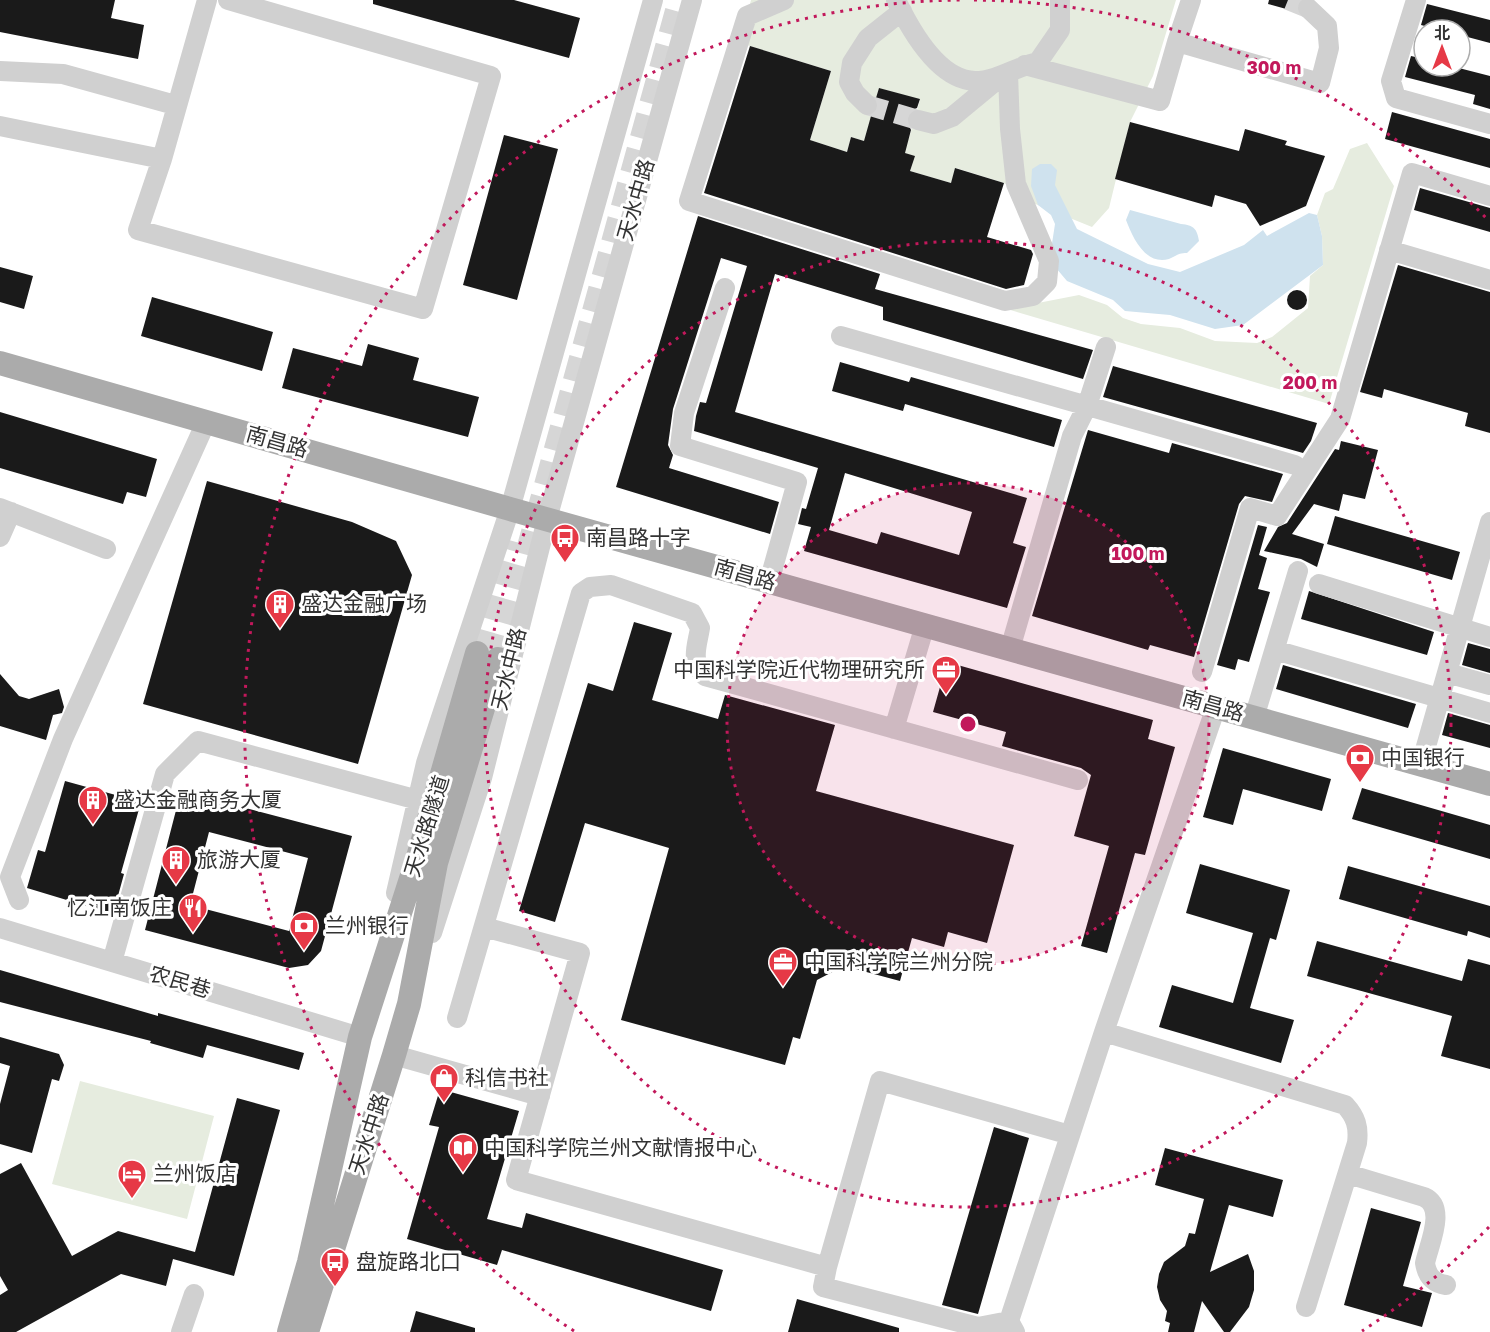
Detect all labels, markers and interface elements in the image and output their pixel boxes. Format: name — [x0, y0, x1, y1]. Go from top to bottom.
north arrow — [1412, 18, 1472, 78]
text: 北 — [1434, 23, 1450, 43]
text: 300 m — [1247, 56, 1301, 78]
street label: 天水中路 — [611, 156, 659, 244]
text: 200 m — [1283, 371, 1337, 393]
street label: 南昌路 — [243, 420, 311, 462]
bus stop icon: 南昌路十字 — [549, 522, 581, 564]
place label: 南昌路十字 — [586, 524, 691, 550]
text: 100 m — [1112, 542, 1164, 564]
street label: 南昌路 — [711, 553, 779, 595]
building icon: 盛达金融广场 — [264, 588, 296, 630]
place label: 盛达金融广场 — [301, 590, 427, 616]
street label: 天水中路 — [485, 625, 531, 713]
office icon: 中国科学院近代物理研究所 — [930, 654, 962, 696]
place label: 中国科学院近代物理研究所 — [673, 656, 925, 682]
street label: 南昌路 — [1179, 684, 1247, 726]
centre of rings — [958, 714, 978, 734]
bank icon: 中国银行 — [1344, 742, 1376, 784]
place label: 中国银行 — [1381, 744, 1465, 770]
street label: 天水路隧道 — [398, 772, 454, 880]
building icon: 盛达金融商务大厦 — [77, 784, 109, 826]
place label: 盛达金融商务大厦 — [114, 786, 282, 812]
building icon: 旅游大厦 — [160, 844, 192, 886]
place label: 旅游大厦 — [197, 846, 281, 872]
restaurant icon: 忆江南饭庄 — [177, 892, 209, 934]
place label: 忆江南饭庄 — [67, 894, 172, 920]
bank icon: 兰州银行 — [288, 910, 320, 952]
place label: 兰州银行 — [325, 912, 409, 938]
office icon: 中国科学院兰州分院 — [767, 946, 799, 988]
place label: 中国科学院兰州分院 — [804, 948, 993, 974]
street label: 农民巷 — [146, 959, 214, 1003]
shop icon: 科信书社 — [428, 1062, 460, 1104]
place label: 科信书社 — [465, 1064, 549, 1090]
street label: 天水中路 — [343, 1090, 393, 1178]
library icon: 中国科学院兰州文献情报中心 — [447, 1132, 479, 1174]
place label: 中国科学院兰州文献情报中心 — [484, 1134, 757, 1160]
hotel icon: 兰州饭店 — [116, 1158, 148, 1200]
place label: 兰州饭店 — [153, 1160, 237, 1186]
bus stop icon: 盘旋路北口 — [319, 1246, 351, 1288]
place label: 盘旋路北口 — [356, 1248, 461, 1274]

